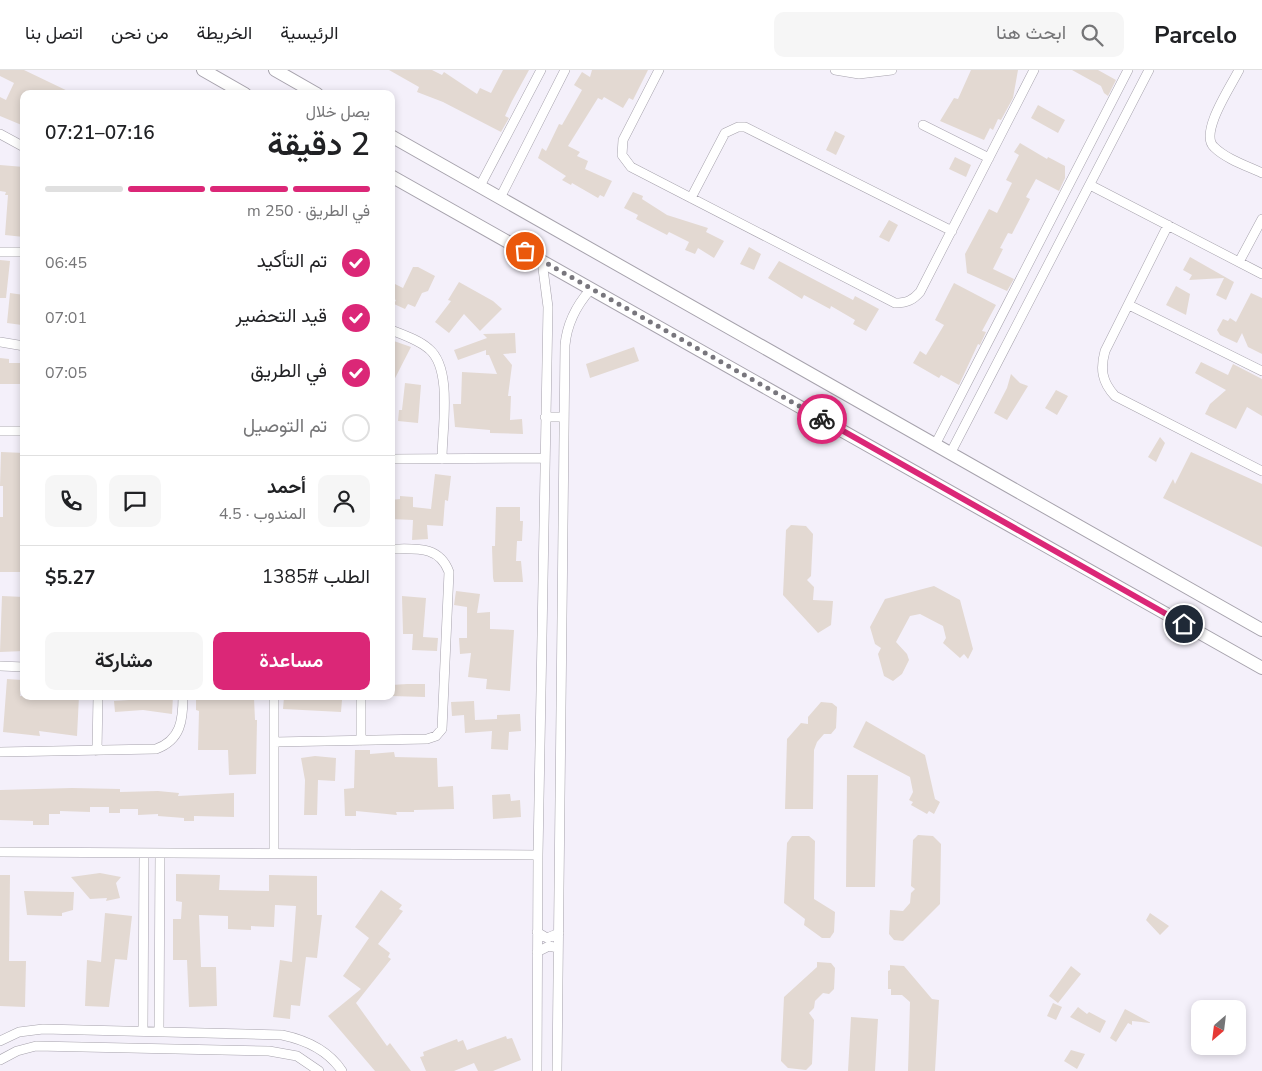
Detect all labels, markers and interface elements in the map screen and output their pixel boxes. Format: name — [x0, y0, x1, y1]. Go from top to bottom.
search box — [774, 12, 1124, 57]
text: Parcelo — [1154, 19, 1237, 51]
text: ابحث هنا — [996, 20, 1066, 46]
text: اتصل بنا — [25, 21, 83, 45]
text: من نحن — [111, 21, 169, 45]
text: الخريطة — [197, 21, 252, 45]
text: الرئيسية — [280, 21, 338, 45]
icon: search — [1078, 21, 1106, 49]
text: يصل خلال — [306, 101, 370, 123]
text: 07:16–07:21 — [45, 120, 155, 146]
text: 2 دقيقة — [267, 123, 370, 166]
text: في الطريق · 250 m — [247, 200, 370, 222]
pin — [504, 230, 546, 272]
icon: bag — [511, 237, 539, 265]
text: تم التأكيد — [257, 248, 327, 274]
icon: check — [342, 249, 370, 277]
text: 06:45 — [45, 252, 87, 274]
text: قيد التحضير — [236, 303, 327, 329]
icon: check — [342, 304, 370, 332]
text: 07:01 — [45, 307, 87, 329]
text: في الطريق — [250, 358, 327, 384]
icon: check — [342, 359, 370, 387]
text: 07:05 — [45, 362, 87, 384]
courier — [797, 394, 847, 444]
icon: bike — [808, 405, 836, 433]
text: تم التوصيل — [243, 413, 327, 439]
text: أحمد — [267, 474, 306, 500]
button: phone — [45, 475, 97, 527]
button: chat — [109, 475, 161, 527]
button: person — [318, 475, 370, 527]
text: المندوب · 4.5 — [219, 503, 306, 525]
text: الطلب #1385 — [262, 564, 370, 590]
text: $5.27 — [45, 565, 95, 591]
pin — [1163, 603, 1205, 645]
icon: home — [1170, 610, 1198, 638]
button: مشاركة — [45, 632, 203, 690]
button: مساعدة — [213, 632, 370, 690]
north arrow — [1191, 1000, 1246, 1055]
map controls — [1191, 1000, 1246, 1055]

